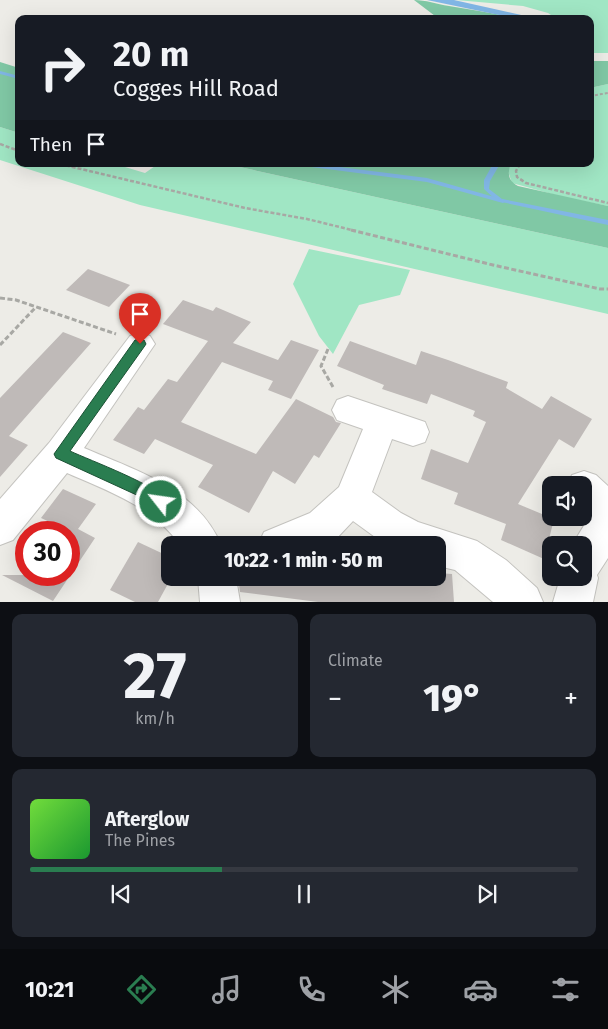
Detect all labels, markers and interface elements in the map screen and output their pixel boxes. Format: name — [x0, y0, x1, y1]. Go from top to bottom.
text: 20 m — [113, 33, 189, 75]
icon: right — [30, 35, 95, 100]
text: Cogges Hill Road — [113, 75, 279, 102]
icon: arrive — [82, 130, 110, 158]
text: Then — [30, 133, 72, 156]
pin — [119, 293, 161, 344]
icon: arrive — [126, 300, 154, 328]
position arrow — [134, 475, 186, 527]
map controls — [542, 476, 592, 586]
button: sound — [542, 476, 592, 526]
speed limit sign: 30 — [15, 521, 80, 586]
button: search — [542, 536, 592, 586]
text: 10:22 · 1 min · 50 m — [224, 549, 383, 572]
text: 27 — [123, 637, 187, 715]
text: Climate — [328, 651, 383, 670]
text: 19° — [423, 675, 483, 721]
text: − — [328, 682, 342, 715]
text: + — [564, 682, 578, 715]
text: km/h — [135, 709, 175, 728]
text: Afterglow — [105, 808, 189, 831]
text: The Pines — [105, 831, 175, 850]
icon: previous — [107, 880, 135, 908]
icon: pause — [290, 880, 318, 908]
icon: next — [473, 880, 501, 908]
icon: directions — [124, 972, 159, 1007]
icon: music — [209, 972, 244, 1007]
icon: phone — [294, 972, 329, 1007]
icon: climate — [378, 972, 413, 1007]
icon: car — [463, 972, 498, 1007]
icon: filters — [548, 972, 583, 1007]
text: 10:21 — [25, 976, 74, 1003]

